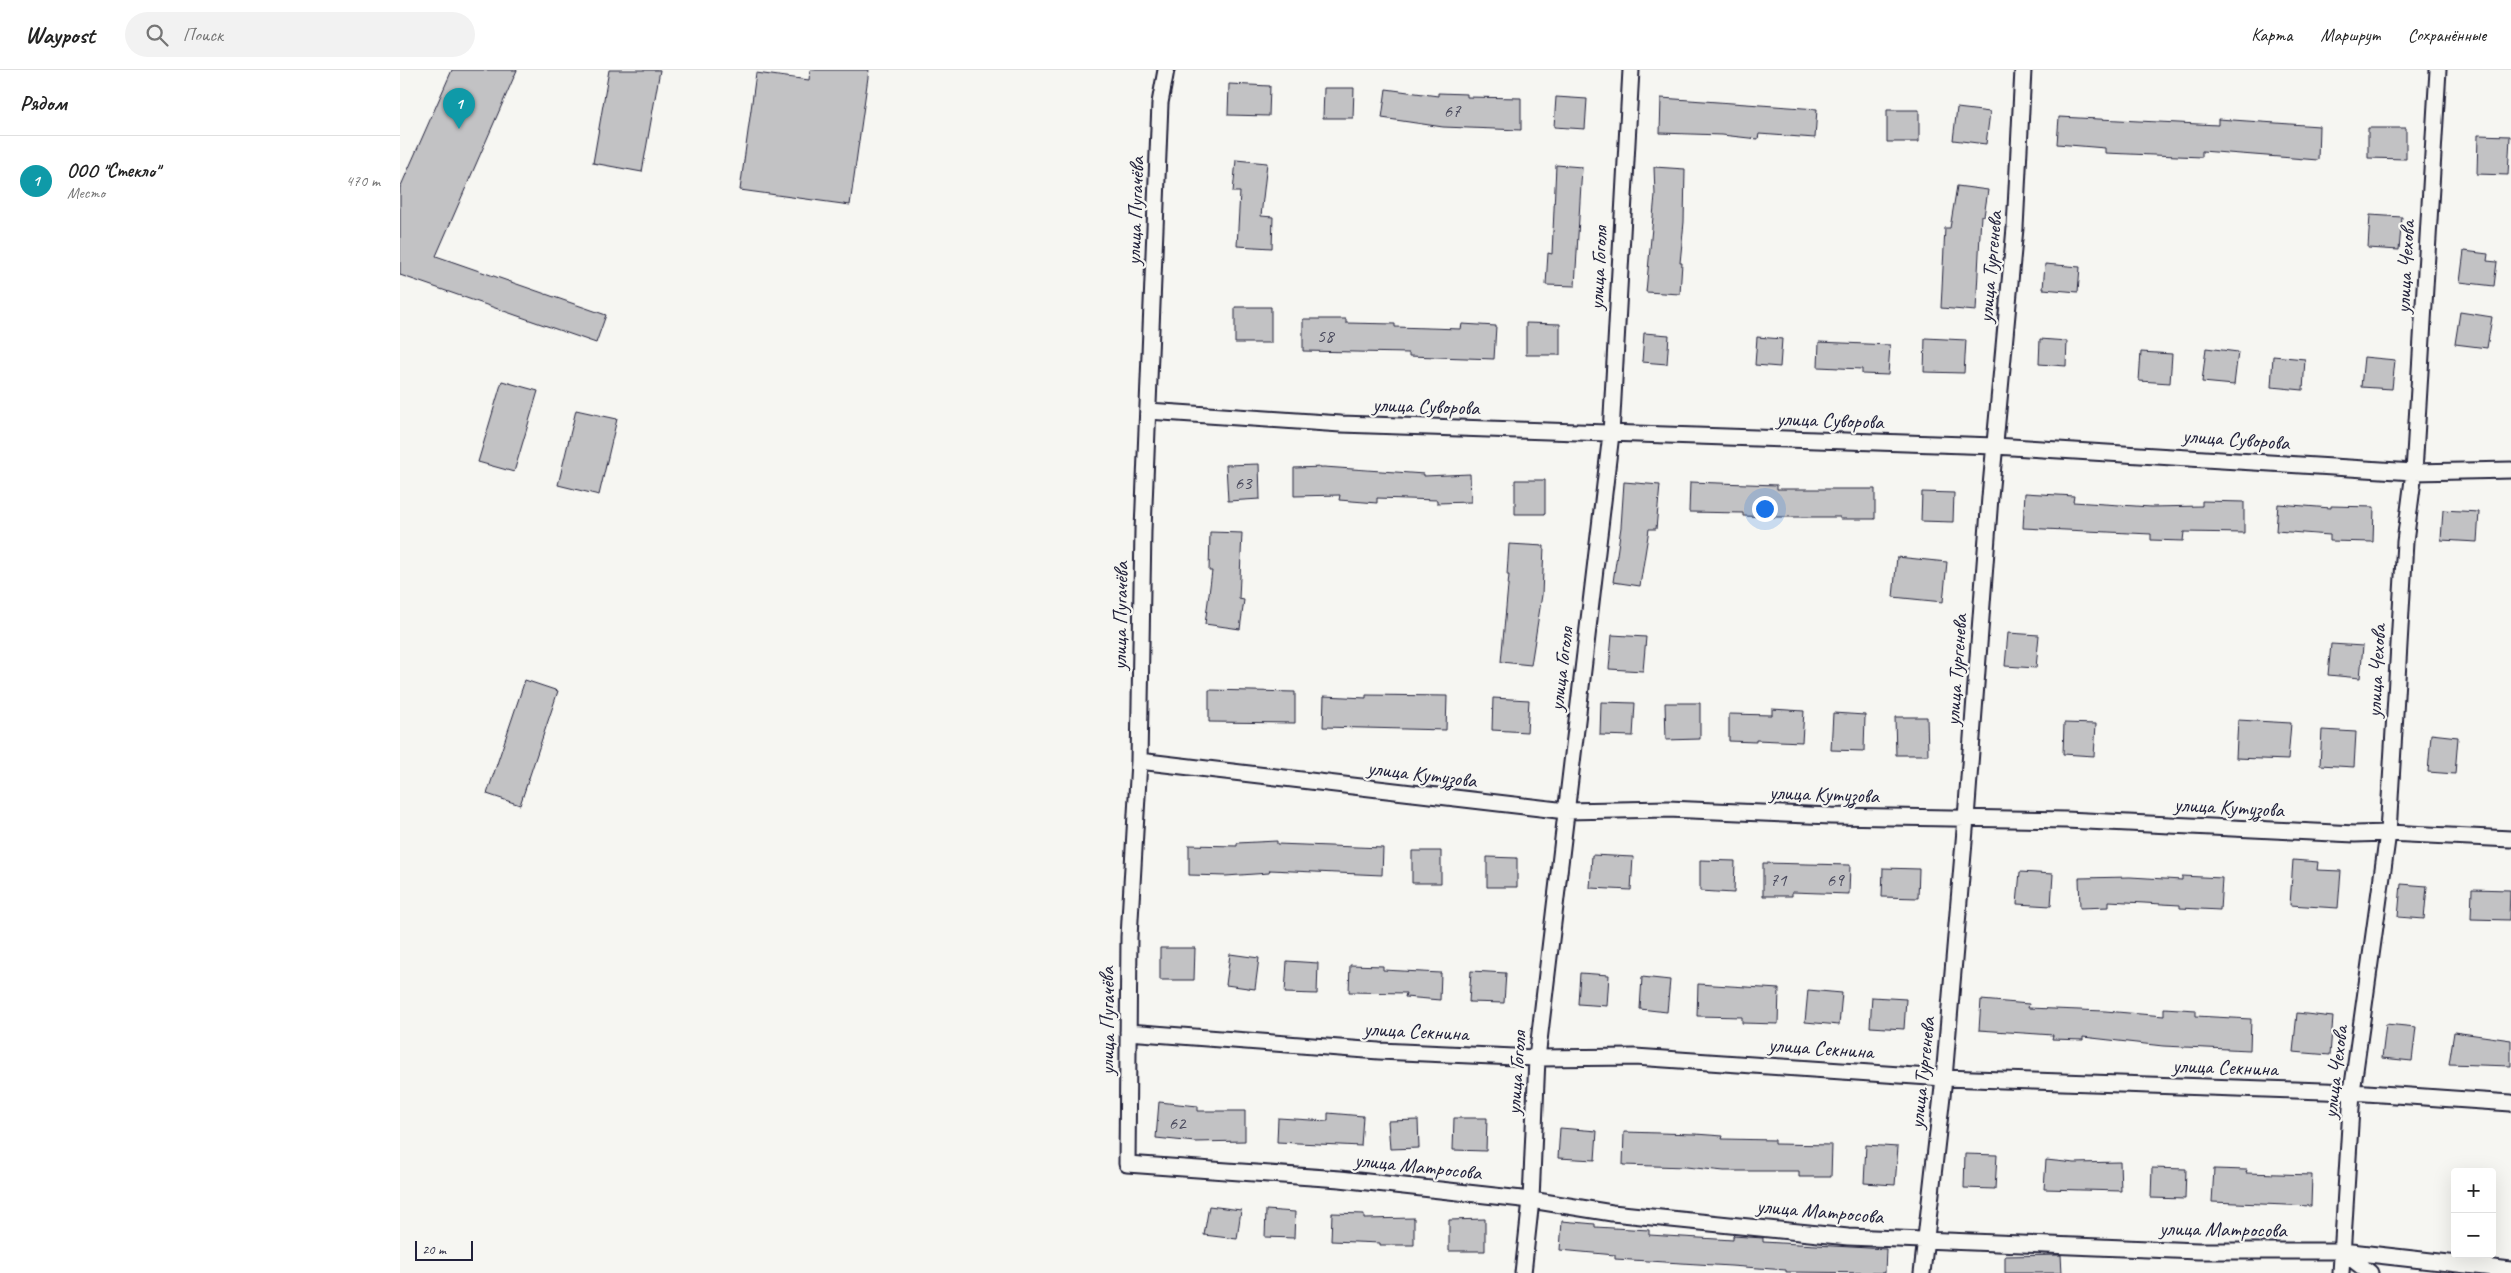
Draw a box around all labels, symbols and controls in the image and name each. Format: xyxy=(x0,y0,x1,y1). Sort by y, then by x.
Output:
search box xyxy=(125,12,475,57)
text: Waypost xyxy=(25,20,95,50)
icon: search xyxy=(143,21,171,49)
text: Поиск xyxy=(183,23,223,47)
text: Карта xyxy=(2251,24,2292,46)
text: Маршрут xyxy=(2320,24,2380,46)
text: Сохранённые xyxy=(2408,24,2486,46)
pin: 1 xyxy=(443,88,475,129)
text: Рядом xyxy=(20,90,67,116)
house number: 67 xyxy=(1443,99,1462,123)
street label: улица Пугачёва xyxy=(1120,155,1150,268)
text: ООО "Стекло" xyxy=(67,159,160,183)
text: 1 xyxy=(32,171,40,191)
text: 470 m xyxy=(346,171,380,191)
text: Место xyxy=(67,183,105,203)
street label: улица Тургенева xyxy=(1972,208,2008,326)
street label: улица Чехова xyxy=(2389,218,2421,316)
street label: улица Гоголя xyxy=(1583,224,1613,313)
house number: 58 xyxy=(1316,324,1336,348)
street label: улица Суворова xyxy=(1370,391,1482,421)
street label: улица Суворова xyxy=(1774,405,1886,435)
street label: улица Суворова xyxy=(2180,422,2292,456)
house number: 63 xyxy=(1234,471,1253,495)
your location xyxy=(1752,496,1778,522)
street label: улица Пугачёва xyxy=(1106,560,1134,672)
street label: улица Тургенева xyxy=(1939,612,1973,729)
street label: улица Чехова xyxy=(2360,622,2392,720)
street label: улица Гоголя xyxy=(1543,624,1579,714)
street label: улица Кутузова xyxy=(1364,754,1480,795)
street label: улица Кутузова xyxy=(1767,779,1881,810)
street label: улица Кутузова xyxy=(2171,791,2286,824)
house number: 71 xyxy=(1769,868,1788,892)
house number: 69 xyxy=(1826,868,1845,892)
street label: улица Пугачёва xyxy=(1094,965,1120,1077)
street label: улица Тургенева xyxy=(1903,1014,1941,1132)
street label: улица Секнина xyxy=(1361,1015,1472,1047)
street label: улица Чехова xyxy=(2316,1022,2354,1122)
street label: улица Гоголя xyxy=(1500,1028,1532,1118)
street label: улица Секнина xyxy=(1766,1031,1877,1065)
street label: улица Секнина xyxy=(2170,1052,2280,1082)
house number: 62 xyxy=(1168,1111,1187,1135)
street label: улица Матросова xyxy=(1351,1146,1484,1186)
map controls xyxy=(2451,1168,2496,1258)
button: + xyxy=(2451,1168,2496,1213)
street label: улица Матросова xyxy=(1754,1192,1886,1230)
button: − xyxy=(2451,1213,2496,1258)
street label: улица Матросова xyxy=(2157,1215,2289,1243)
scale bar xyxy=(415,1238,472,1261)
text: 20 m xyxy=(422,1241,446,1258)

